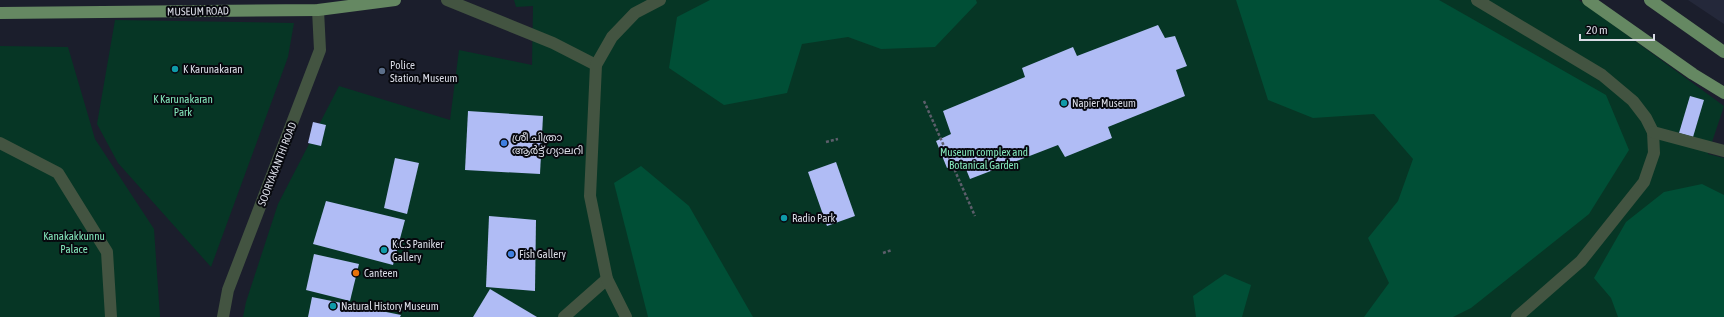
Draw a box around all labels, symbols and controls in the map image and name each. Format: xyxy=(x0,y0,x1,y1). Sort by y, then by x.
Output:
street label: MUSEUM ROAD xyxy=(167,4,229,18)
scale bar xyxy=(1580,16,1654,42)
text: 20 m xyxy=(1586,23,1608,37)
place label: Police Station, Museum xyxy=(390,59,457,84)
place label: K Karunakaran xyxy=(183,63,243,75)
marker: K Karunakaran xyxy=(170,64,180,74)
marker: Police Station, Museum xyxy=(377,66,387,76)
park label: K Karunakaran Park xyxy=(153,93,213,118)
place label: Napier Museum xyxy=(1072,97,1136,109)
marker: Napier Museum xyxy=(1059,98,1069,108)
street label: SOORYAKANTHI ROAD xyxy=(255,120,299,208)
place label: ശ്രീ ചിത്രാ ആർട്ട് ഗ്യാലറി xyxy=(512,131,583,157)
marker: ശ്രീ ചിത്രാ ആർട്ട് ഗ്യാലറി xyxy=(499,138,509,148)
park label: Museum complex and Botanical Garden xyxy=(940,146,1028,171)
place label: Radio Park xyxy=(792,212,836,224)
marker: Radio Park xyxy=(779,213,789,223)
park label: Kanakakkunnu Palace xyxy=(43,230,105,255)
place label: K.C.S Paniker Gallery xyxy=(392,238,444,263)
marker: K.C.S Paniker Gallery xyxy=(379,245,389,255)
place label: Fish Gallery xyxy=(519,248,567,260)
marker: Fish Gallery xyxy=(506,249,516,259)
place label: Canteen xyxy=(364,267,398,279)
marker: Canteen xyxy=(351,268,361,278)
place label: Natural History Museum xyxy=(341,300,439,312)
marker: Natural History Museum xyxy=(328,301,338,311)

